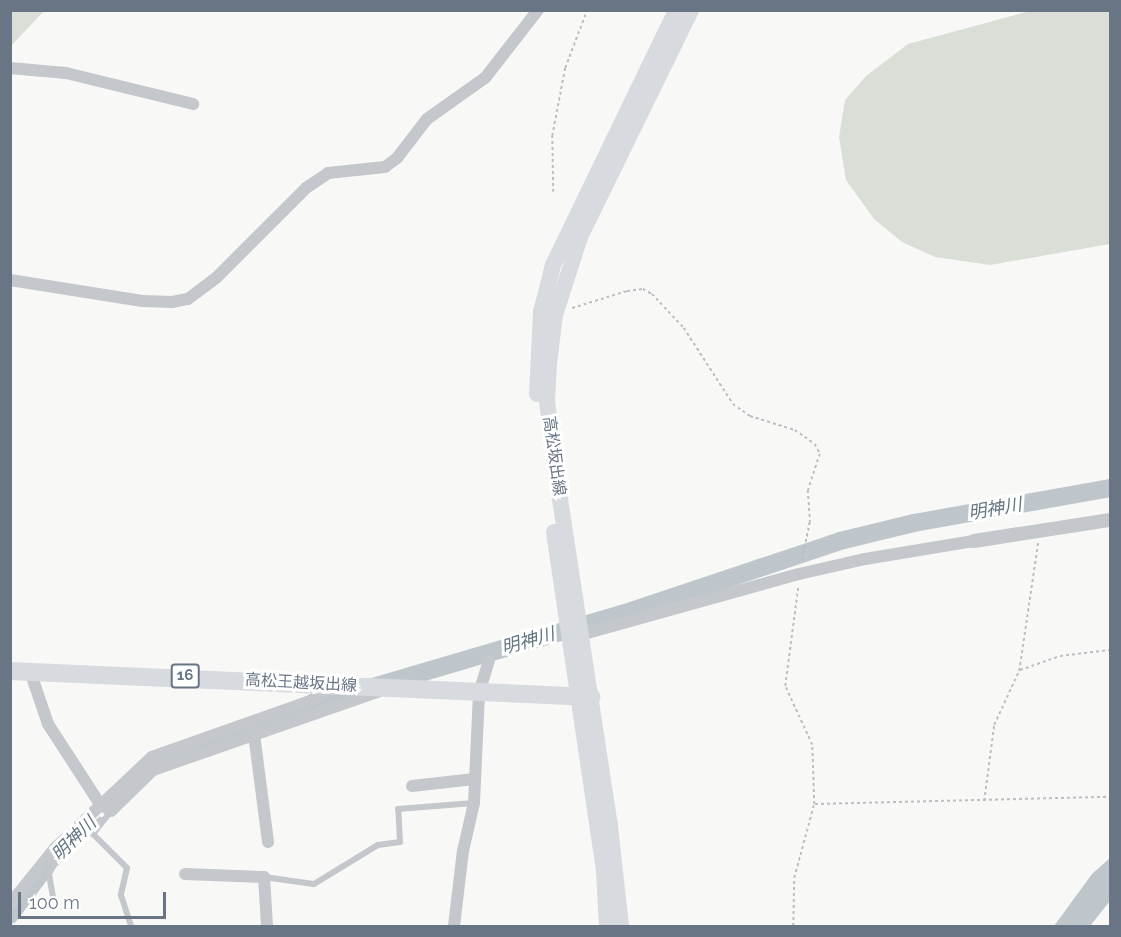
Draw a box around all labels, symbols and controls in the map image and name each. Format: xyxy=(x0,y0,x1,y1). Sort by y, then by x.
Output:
street label: 高松坂出線 xyxy=(539,415,569,497)
water label: 明神川 xyxy=(967,494,1023,524)
water label: 明神川 xyxy=(499,623,557,659)
road number: 16 xyxy=(170,664,200,688)
street label: 高松王越坂出線 xyxy=(245,670,357,696)
water label: 明神川 xyxy=(47,812,101,866)
scale bar xyxy=(21,880,170,918)
text: 100 m xyxy=(29,892,80,913)

